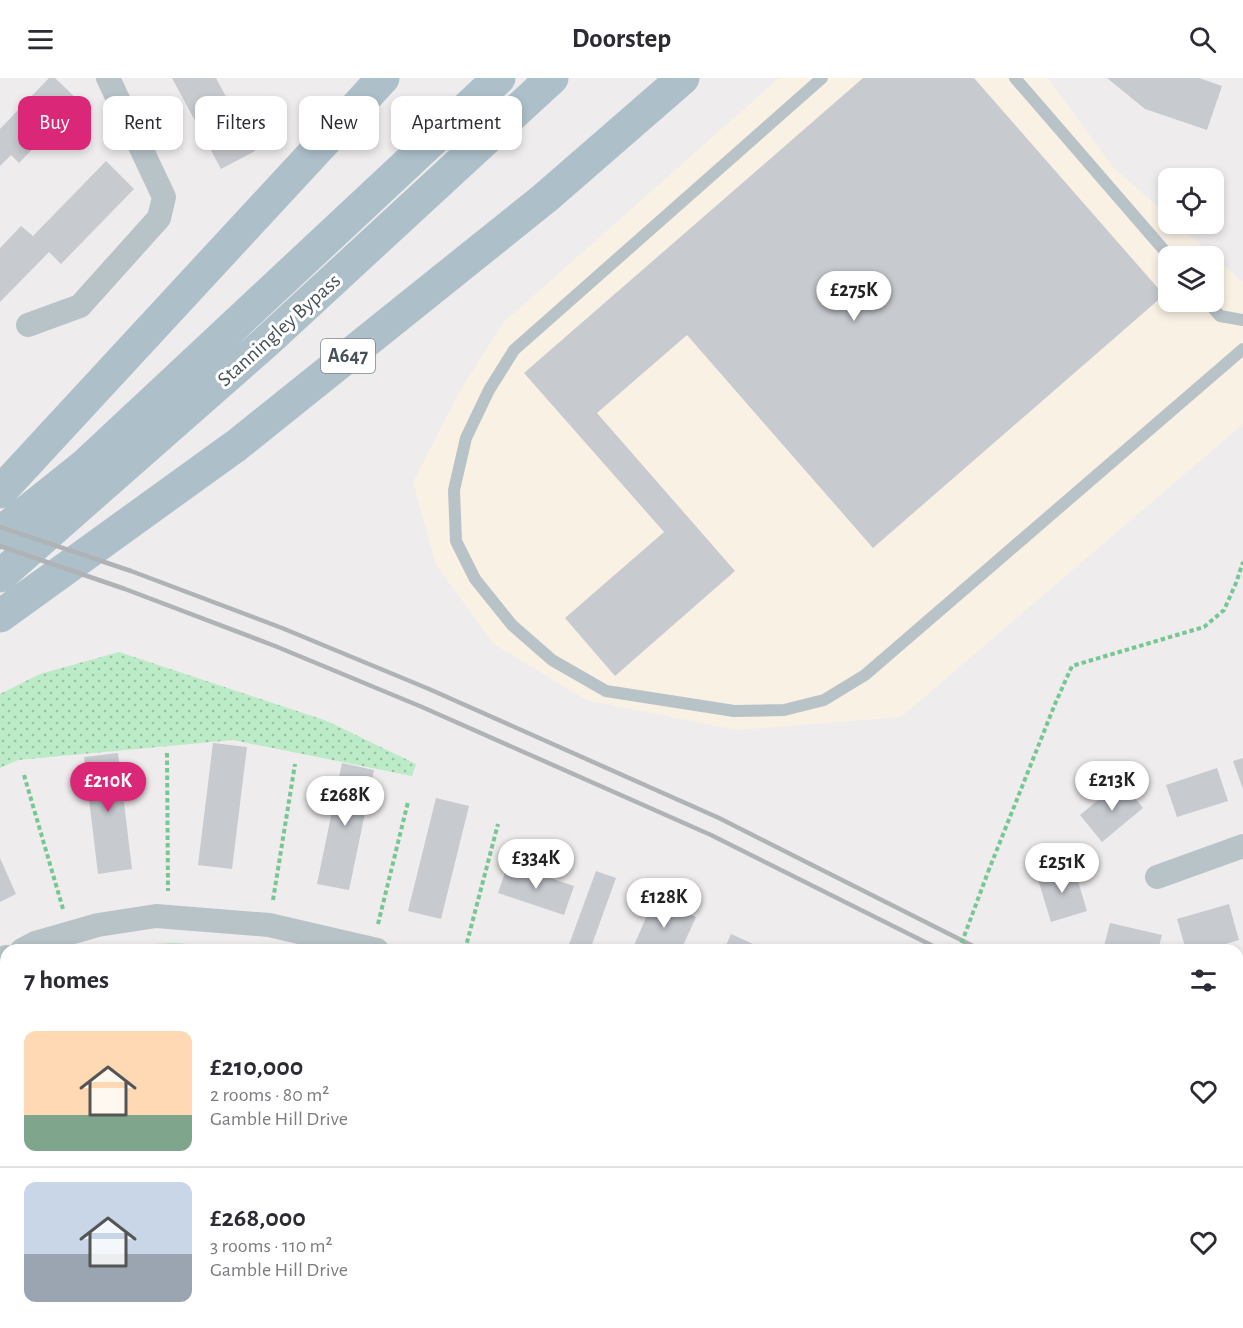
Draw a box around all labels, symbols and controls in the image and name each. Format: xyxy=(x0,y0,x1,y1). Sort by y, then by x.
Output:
icon: menu xyxy=(24,23,57,56)
icon: search xyxy=(1186,23,1219,56)
text: Doorstep xyxy=(572,25,671,52)
chip: Buy xyxy=(18,96,91,150)
chip: Rent xyxy=(103,96,183,150)
chip: Filters xyxy=(195,96,287,150)
chip: New xyxy=(299,96,379,150)
chip: Apartment xyxy=(391,96,522,150)
map controls xyxy=(1158,168,1224,312)
button: locate xyxy=(1158,168,1224,234)
button: layers xyxy=(1158,246,1224,312)
street label: Stanningley Bypass xyxy=(214,270,344,390)
pin: £275K xyxy=(812,271,896,322)
text: £275K xyxy=(830,280,878,300)
road number: A647 xyxy=(321,339,375,373)
pin: £213K xyxy=(1070,761,1154,812)
pin: £210K xyxy=(66,762,150,813)
text: £213K xyxy=(1089,770,1135,790)
text: £210K xyxy=(84,771,132,791)
pin: £268K xyxy=(303,776,387,827)
text: £268K xyxy=(320,785,370,805)
pin: £334K xyxy=(494,839,578,890)
pin: £251K xyxy=(1020,843,1104,894)
text: £334K xyxy=(512,848,560,868)
text: £251K xyxy=(1039,852,1085,872)
pin: £128K xyxy=(622,878,706,929)
text: £128K xyxy=(640,887,688,907)
icon: filters xyxy=(1187,964,1220,997)
text: 7 homes xyxy=(24,967,109,993)
text: £210,000 xyxy=(210,1054,303,1080)
icon: home xyxy=(72,1055,144,1127)
icon: heart xyxy=(1187,1075,1220,1108)
text: 2 rooms · 80 m² xyxy=(210,1085,329,1105)
text: Gamble Hill Drive xyxy=(210,1109,348,1129)
text: £268,000 xyxy=(210,1205,306,1231)
icon: home xyxy=(72,1206,144,1278)
icon: heart xyxy=(1187,1226,1220,1259)
text: 3 rooms · 110 m² xyxy=(210,1236,333,1256)
text: Gamble Hill Drive xyxy=(210,1260,348,1280)

